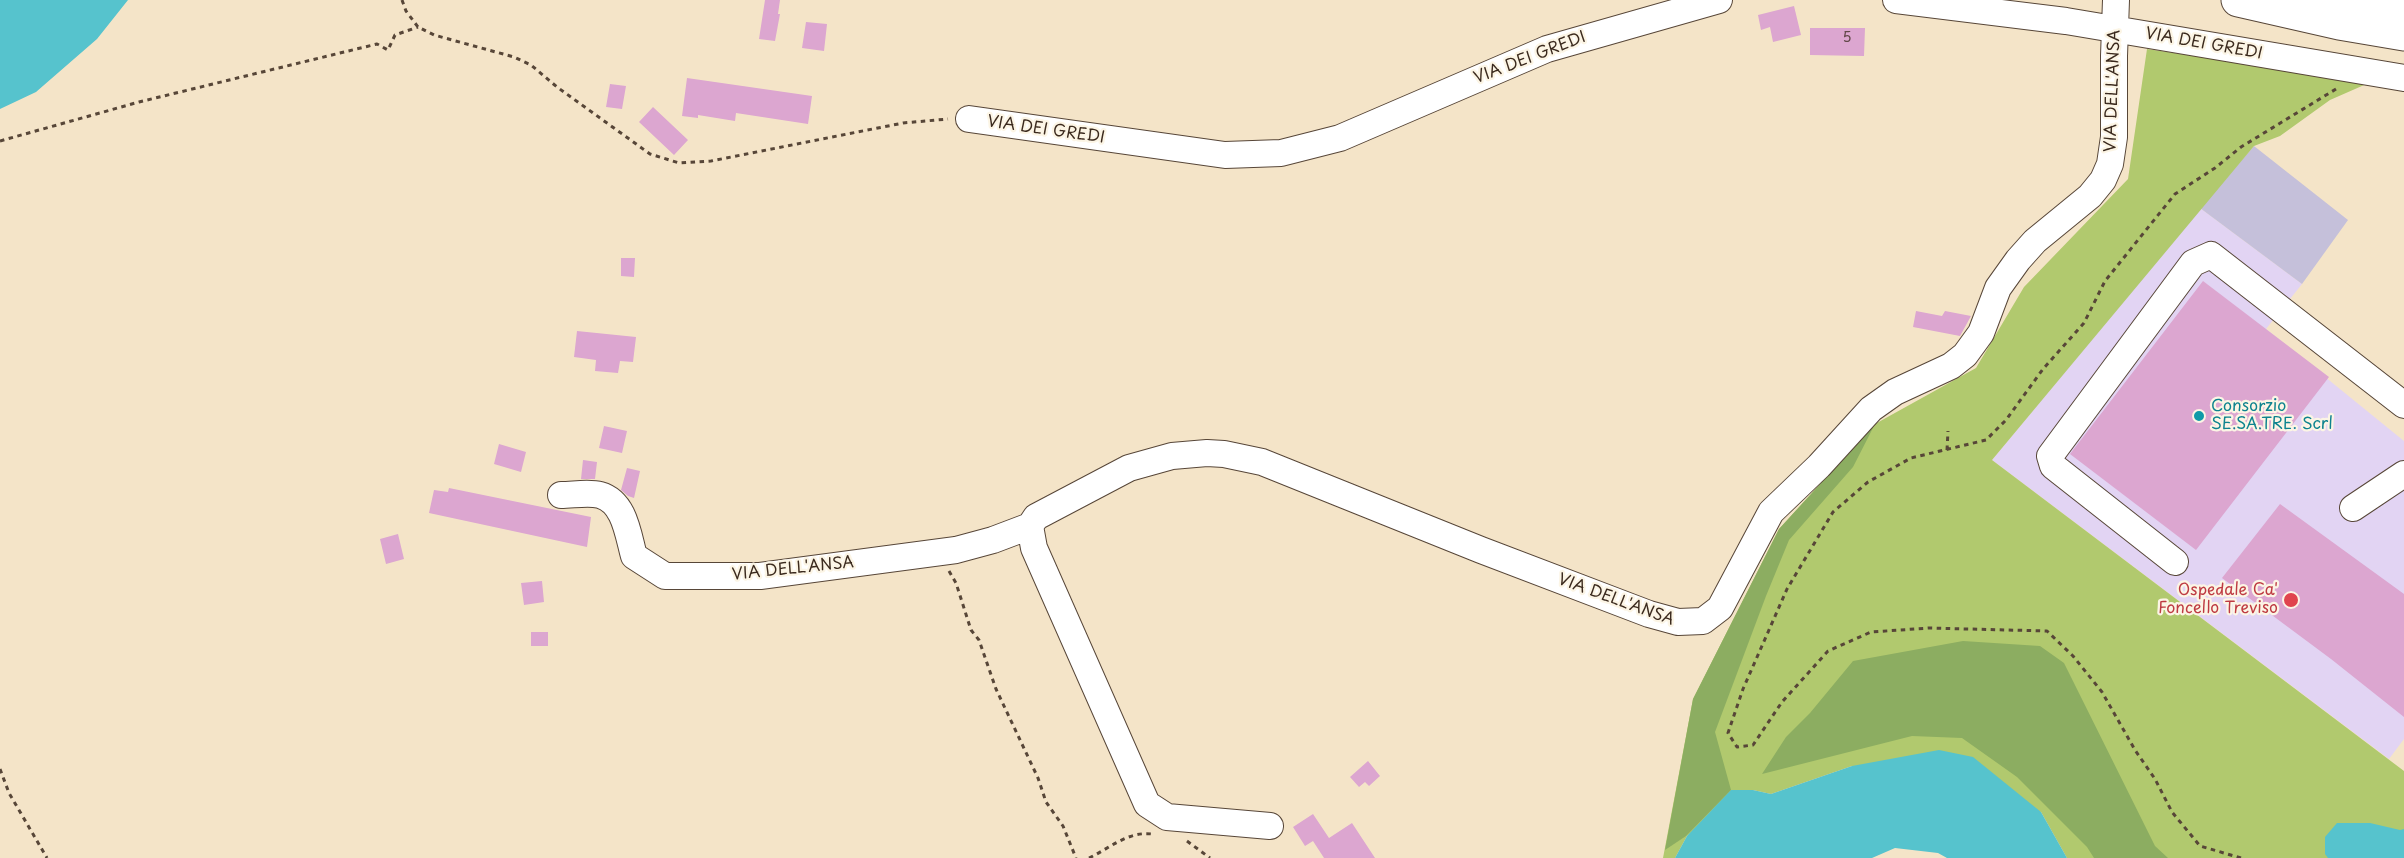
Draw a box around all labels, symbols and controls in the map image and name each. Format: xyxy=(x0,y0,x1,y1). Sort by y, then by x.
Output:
street label: VIA DEI GREDI xyxy=(2144,24,2264,64)
street label: VIA DEI GREDI xyxy=(1471,28,1589,88)
house number: 5 xyxy=(1842,30,1852,46)
street label: VIA DELL'ANSA xyxy=(2101,30,2125,152)
street label: VIA DEI GREDI xyxy=(986,112,1106,148)
place label: Consorzio SE.SA.TRE. Scrl xyxy=(2211,397,2333,435)
marker: Consorzio SE.SA.TRE. Scrl xyxy=(2192,409,2206,423)
street label: VIA DELL'ANSA xyxy=(731,553,855,585)
street label: VIA DELL'ANSA xyxy=(1555,570,1677,630)
place label: Ospedale Ca' Foncello Treviso xyxy=(2158,581,2278,619)
marker: Ospedale Ca' Foncello Treviso xyxy=(2282,591,2300,609)

